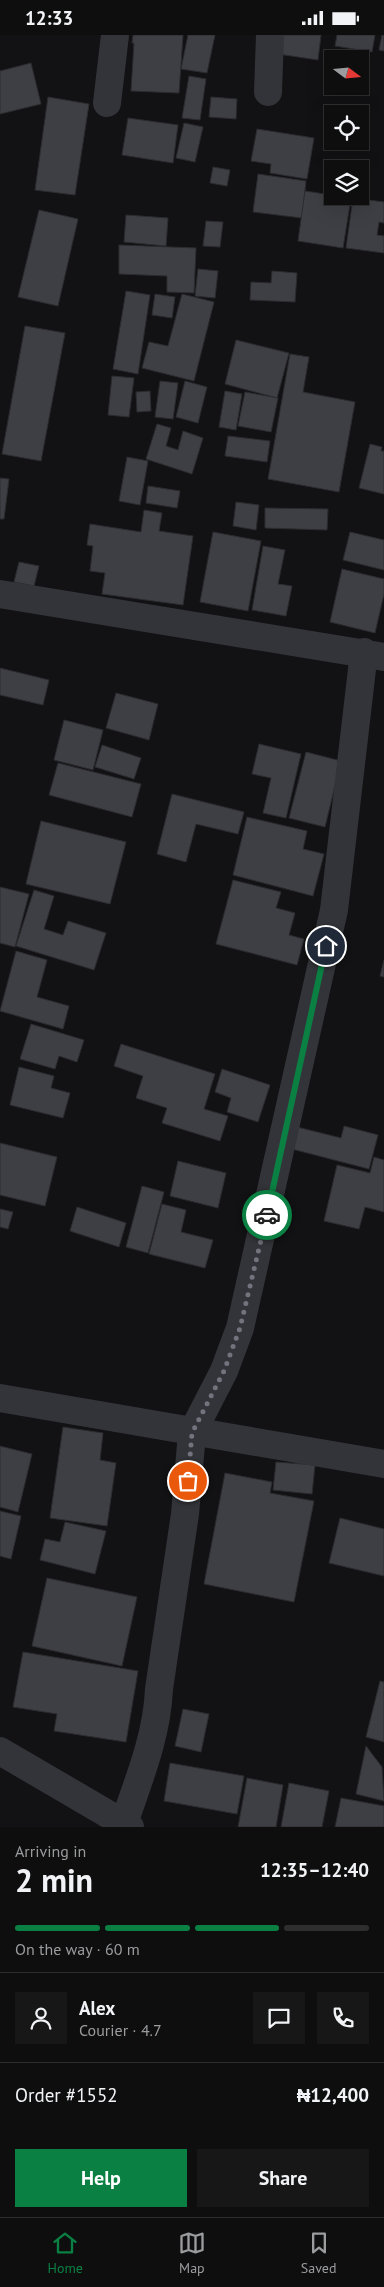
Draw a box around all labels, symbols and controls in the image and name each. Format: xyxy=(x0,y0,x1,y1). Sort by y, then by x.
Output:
text: 12:33 xyxy=(25,6,73,30)
north arrow xyxy=(324,50,369,95)
map controls xyxy=(324,50,369,205)
button: locate xyxy=(324,105,369,150)
button: layers xyxy=(324,160,369,205)
pin xyxy=(305,925,347,967)
icon: home xyxy=(312,932,340,960)
courier xyxy=(242,1190,292,1240)
icon: car xyxy=(253,1201,281,1229)
pin xyxy=(167,1460,209,1502)
icon: bag xyxy=(174,1467,202,1495)
text: Arriving in xyxy=(15,1841,86,1861)
text: 12:35–12:40 xyxy=(260,1858,369,1882)
text: 2 min xyxy=(15,1859,93,1901)
text: On the way · 60 m xyxy=(15,1939,140,1959)
button: person xyxy=(15,1992,67,2044)
button: chat xyxy=(253,1992,305,2044)
button: phone xyxy=(317,1992,369,2044)
text: Alex xyxy=(79,1996,115,2020)
text: Courier · 4.7 xyxy=(79,2020,162,2040)
text: Order #1552 xyxy=(15,2083,118,2107)
text: ₦12,400 xyxy=(297,2083,369,2107)
button: Help xyxy=(15,2149,187,2207)
button: Share xyxy=(197,2149,369,2207)
tab: Home xyxy=(47,2229,83,2277)
tab: Map xyxy=(178,2229,206,2277)
tab: Saved xyxy=(301,2229,336,2277)

